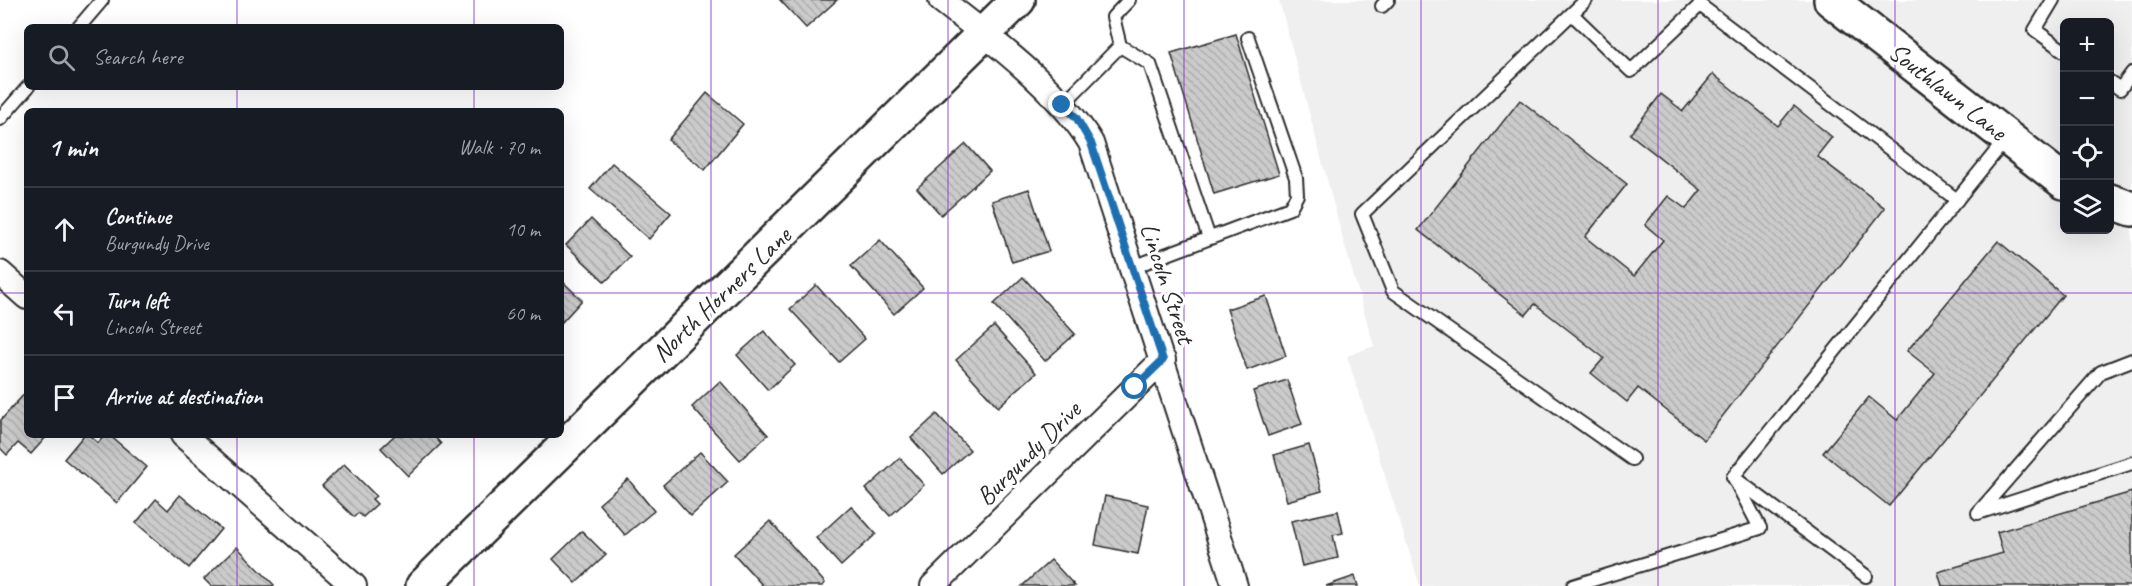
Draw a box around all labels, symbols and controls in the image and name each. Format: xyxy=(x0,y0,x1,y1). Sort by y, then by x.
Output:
map controls xyxy=(2060,18,2114,234)
button: + xyxy=(2060,18,2114,72)
search box xyxy=(24,24,564,90)
street label: Southlawn Lane xyxy=(1882,35,2014,149)
icon: search xyxy=(45,41,78,74)
text: Search here xyxy=(93,43,183,71)
button: − xyxy=(2060,72,2114,126)
route end xyxy=(1048,91,1074,117)
button: locate xyxy=(2060,126,2114,180)
text: 1 min xyxy=(48,131,98,164)
text: Walk · 70 m xyxy=(459,135,540,160)
button: layers xyxy=(2060,180,2114,234)
text: Continue xyxy=(105,203,171,231)
icon: ahead xyxy=(48,213,81,246)
text: 10 m xyxy=(506,217,540,242)
street label: North Horners Lane xyxy=(645,218,799,369)
street label: Lincoln Street xyxy=(1133,219,1203,350)
text: Burgundy Drive xyxy=(105,231,209,256)
text: Turn left xyxy=(105,287,169,315)
icon: left xyxy=(48,297,81,330)
text: 60 m xyxy=(506,301,540,326)
text: Lincoln Street xyxy=(105,315,201,340)
route start xyxy=(1121,373,1147,399)
icon: arrive xyxy=(48,381,81,414)
text: Arrive at destination xyxy=(105,383,262,411)
street label: Burgundy Drive xyxy=(969,393,1089,513)

